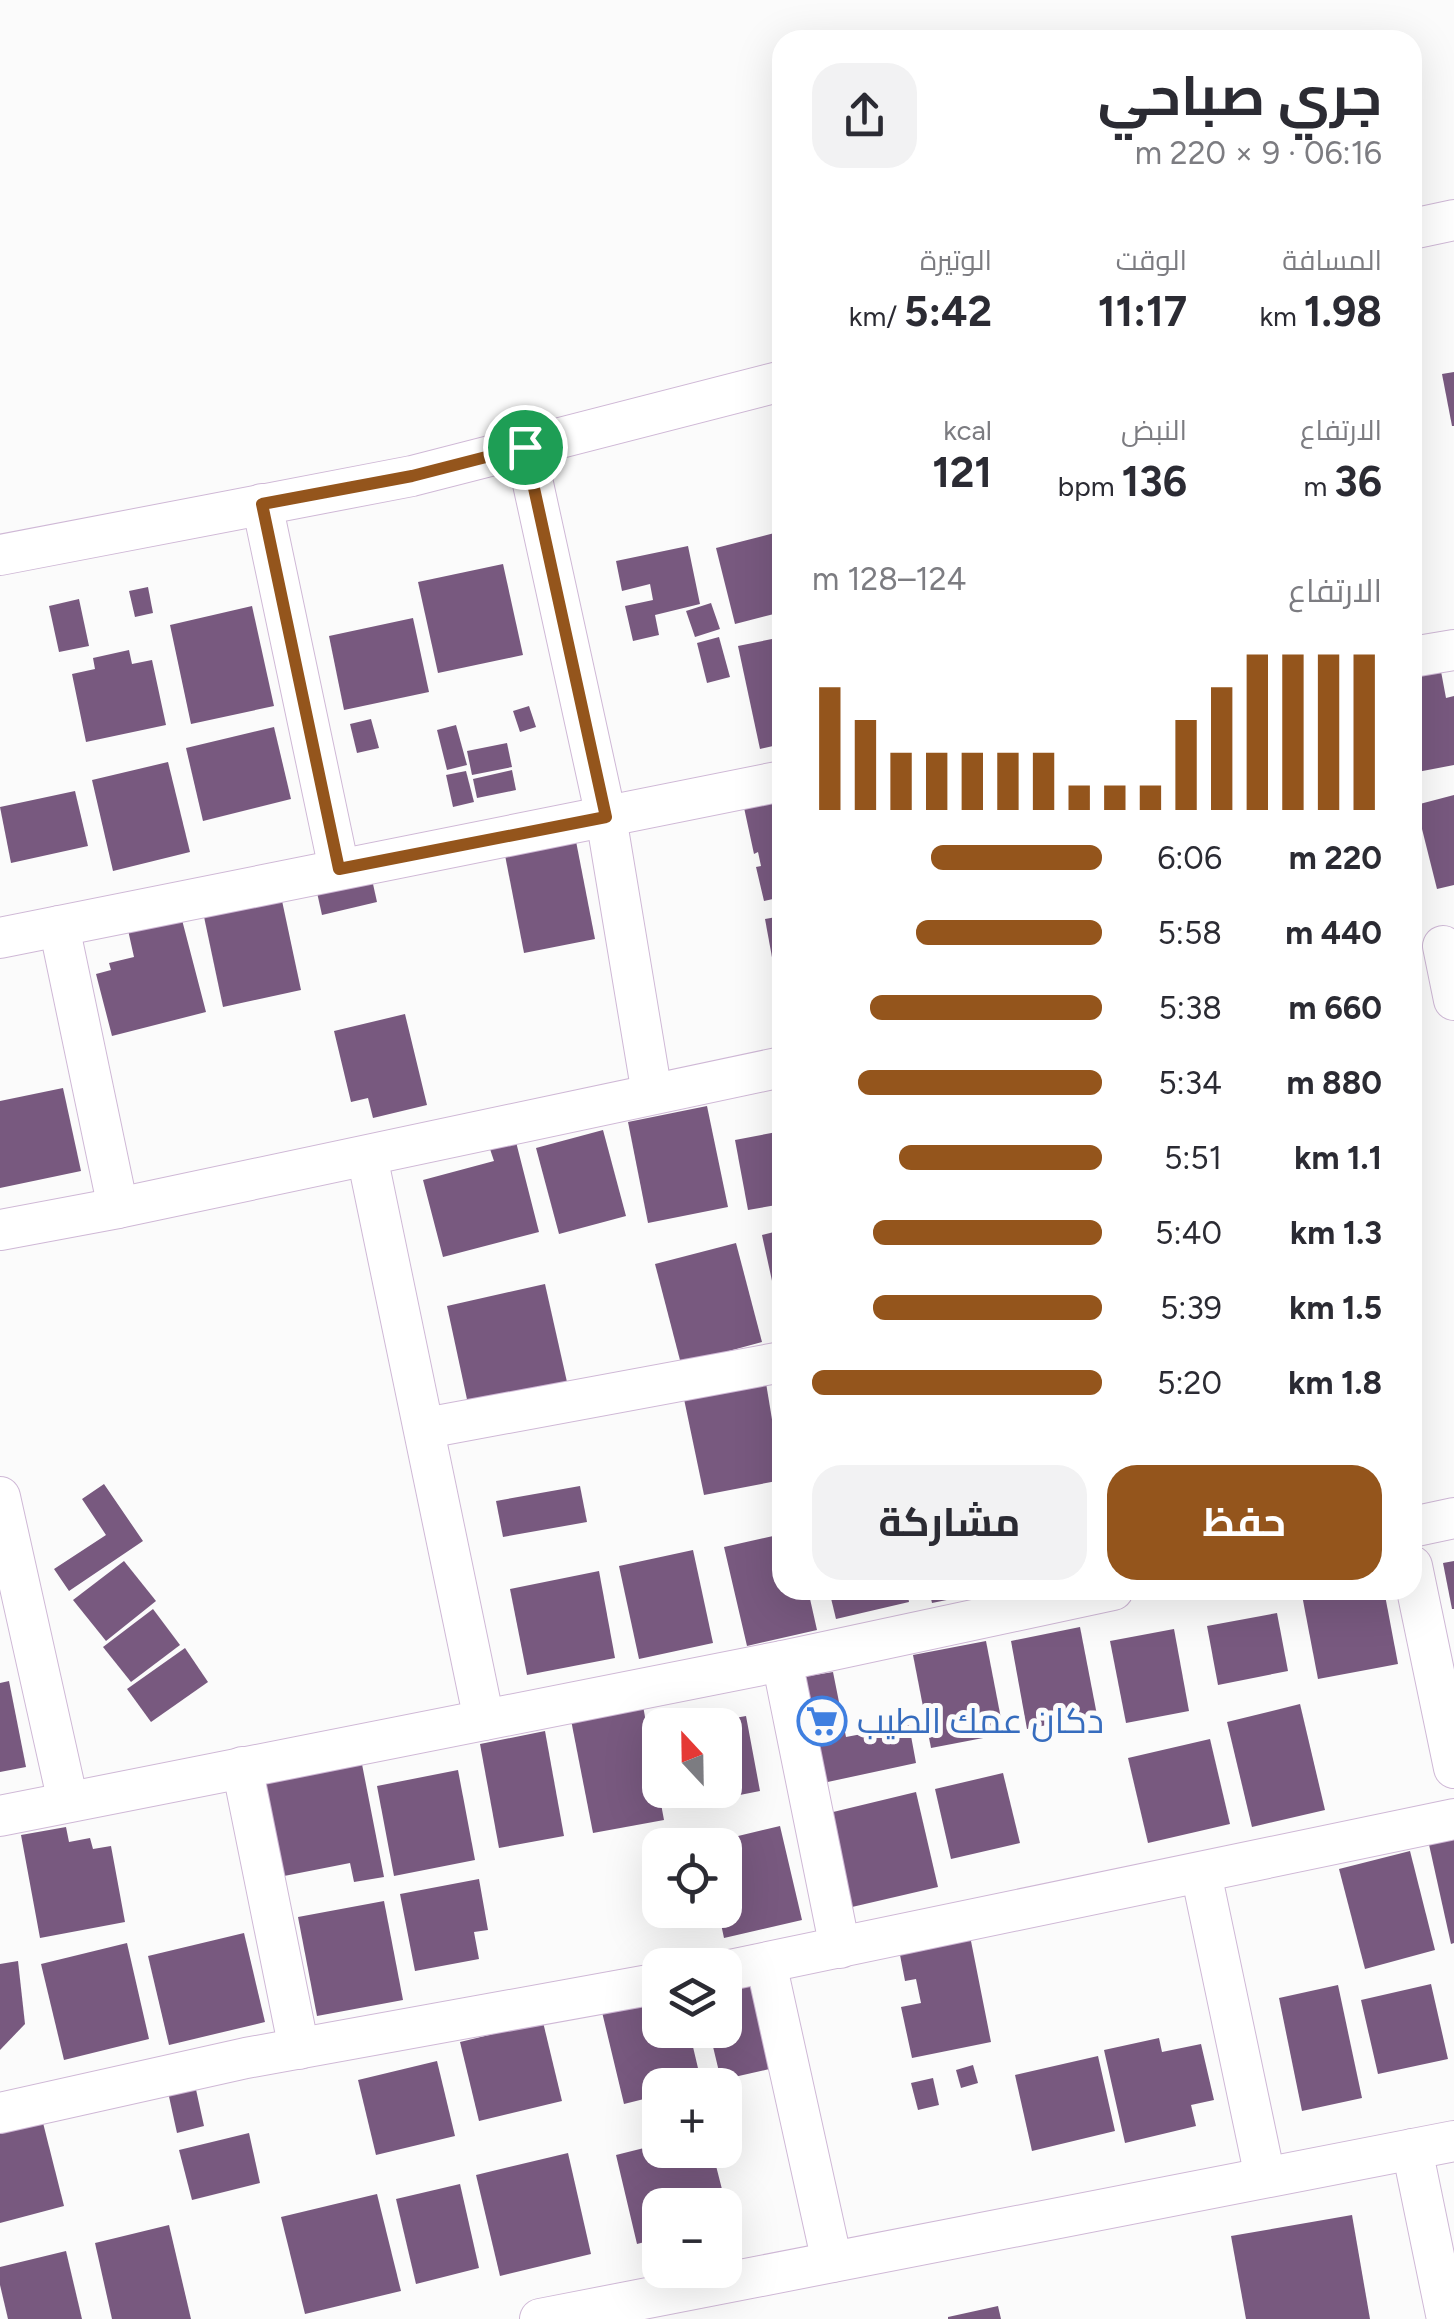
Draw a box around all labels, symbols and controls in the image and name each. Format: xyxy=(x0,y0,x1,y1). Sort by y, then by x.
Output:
button: share xyxy=(812,63,917,168)
text: جري صباحي xyxy=(1098,63,1382,129)
text: 06:16 · 9 × 220 m xyxy=(1135,134,1382,172)
text: الوتيرة xyxy=(920,243,992,277)
text: الوقت xyxy=(1116,243,1187,277)
text: المسافة xyxy=(1282,243,1382,277)
text: 5:42 xyxy=(904,286,992,337)
text: 11:17 xyxy=(1098,286,1187,337)
text: 1.98 xyxy=(1304,286,1382,337)
text: /km xyxy=(849,299,904,333)
text: km xyxy=(1259,299,1304,333)
pin xyxy=(483,405,568,490)
text: kcal xyxy=(943,413,992,447)
text: النبض xyxy=(1121,413,1187,447)
text: الارتفاع xyxy=(1300,413,1382,447)
icon: arrive xyxy=(498,420,553,475)
text: 121 xyxy=(932,447,992,498)
text: 136 xyxy=(1122,456,1187,507)
text: 36 xyxy=(1334,456,1382,507)
text: bpm xyxy=(1058,469,1122,503)
text: m xyxy=(1304,469,1334,503)
text: 124–128 m xyxy=(812,560,967,598)
text: الارتفاع xyxy=(1288,572,1382,610)
text: 6:06 xyxy=(1157,839,1222,877)
text: 220 m xyxy=(1289,839,1382,877)
text: 5:58 xyxy=(1157,914,1222,952)
text: 440 m xyxy=(1285,914,1382,952)
text: 5:38 xyxy=(1158,989,1222,1027)
text: 660 m xyxy=(1289,989,1382,1027)
text: 5:34 xyxy=(1158,1064,1222,1102)
text: 880 m xyxy=(1287,1064,1382,1102)
text: 5:51 xyxy=(1164,1139,1222,1177)
text: 1.1 km xyxy=(1294,1139,1382,1177)
text: 5:40 xyxy=(1155,1214,1222,1252)
text: 1.3 km xyxy=(1290,1214,1382,1252)
text: 5:39 xyxy=(1160,1289,1222,1327)
text: 1.5 km xyxy=(1289,1289,1382,1327)
text: 5:20 xyxy=(1157,1364,1222,1402)
text: 1.8 km xyxy=(1288,1364,1382,1402)
button: مشاركة xyxy=(812,1465,1087,1580)
button: حفظ xyxy=(1107,1465,1382,1580)
supermarket icon: دكان عمك الطيب xyxy=(796,1695,848,1747)
place label: دكان عمك الطيب xyxy=(857,1700,1104,1742)
north arrow xyxy=(642,1708,742,1808)
map controls xyxy=(642,1708,742,2288)
button: locate xyxy=(642,1828,742,1928)
button: layers xyxy=(642,1948,742,2048)
button: + xyxy=(642,2068,742,2168)
button: − xyxy=(642,2188,742,2288)

